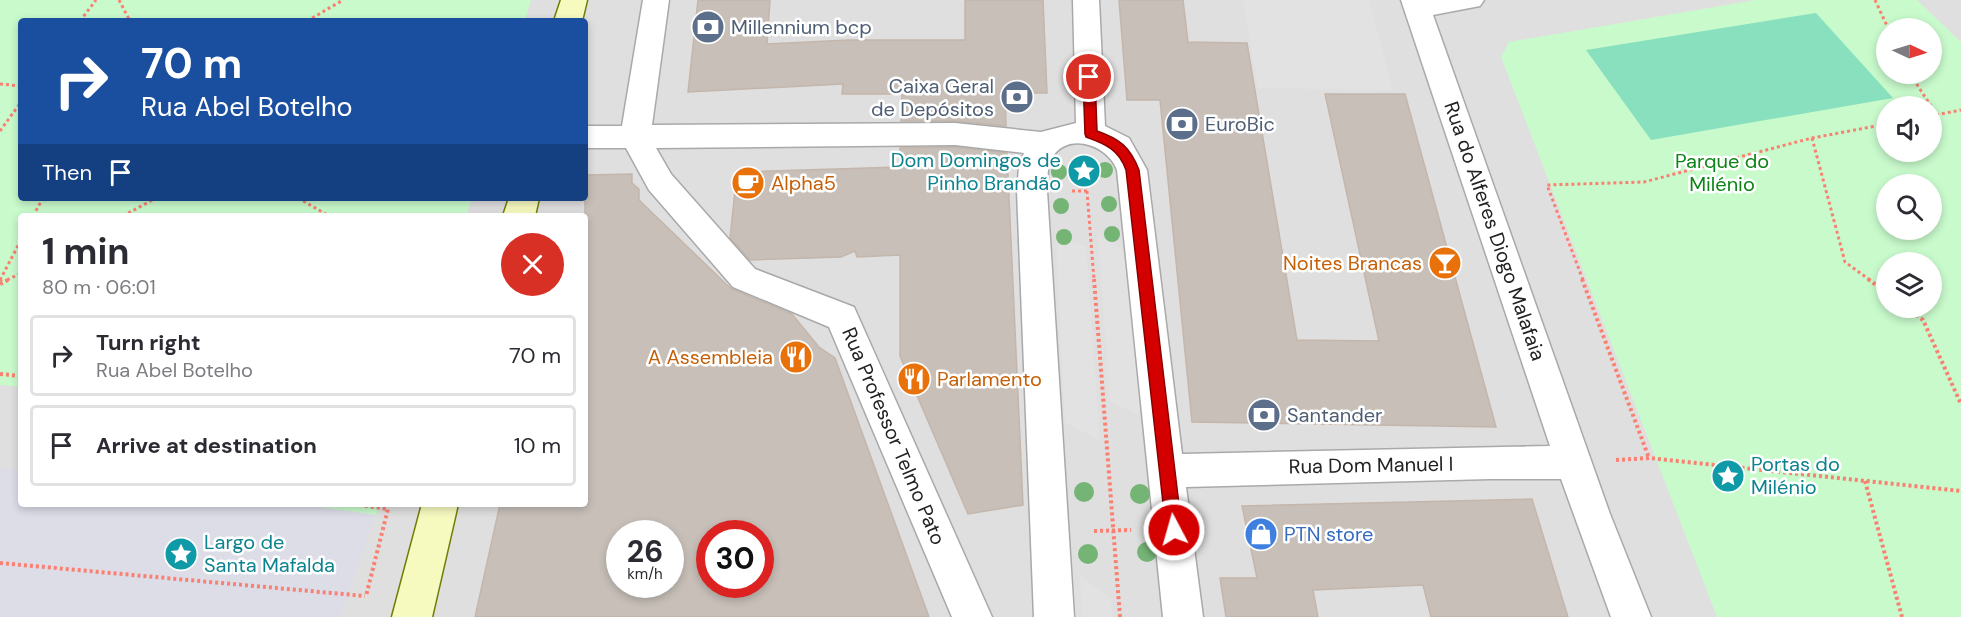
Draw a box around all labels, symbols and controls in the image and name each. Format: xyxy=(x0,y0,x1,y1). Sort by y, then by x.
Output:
bank icon: Millennium bcp xyxy=(690,9,726,45)
place label: Millennium bcp xyxy=(731,14,872,40)
north arrow xyxy=(1876,18,1942,84)
map controls xyxy=(1876,18,1942,318)
text: 70 m xyxy=(141,36,242,91)
icon: right xyxy=(42,42,120,120)
pin xyxy=(1063,51,1114,102)
icon: arrive xyxy=(1072,60,1105,93)
place label: Caixa Geral de Depósitos xyxy=(871,73,994,122)
bank icon: Caixa Geral de Depósitos xyxy=(999,79,1035,115)
text: Rua Abel Botelho xyxy=(141,89,353,124)
button: sound xyxy=(1876,96,1942,162)
street label: Rua do Alferes Diogo Malafaia xyxy=(1438,98,1552,364)
bank icon: EuroBic xyxy=(1164,106,1200,142)
place label: EuroBic xyxy=(1205,111,1275,137)
place label: Dom Domingos de Pinho Brandão xyxy=(891,147,1061,196)
park label: Parque do Milénio xyxy=(1675,148,1769,197)
place icon: Dom Domingos de Pinho Brandão xyxy=(1066,153,1102,189)
icon: arrive xyxy=(104,156,137,189)
text: Then xyxy=(42,158,92,187)
cafe icon: Alpha5 xyxy=(730,165,766,201)
place label: Alpha5 xyxy=(771,170,836,196)
button: search xyxy=(1876,174,1942,240)
text: 1 min xyxy=(42,228,130,275)
button: close xyxy=(501,233,564,296)
bar icon: Noites Brancas xyxy=(1427,245,1463,281)
place label: Noites Brancas xyxy=(1283,250,1422,276)
button: layers xyxy=(1876,252,1942,318)
text: 80 m · 06:01 xyxy=(42,274,156,300)
street label: Rua Professor Telmo Pato xyxy=(836,323,952,549)
text: Turn right xyxy=(96,328,201,357)
icon: right xyxy=(45,339,78,372)
restaurant icon: A Assembleia xyxy=(778,339,814,375)
text: 70 m xyxy=(509,341,561,370)
place label: A Assembleia xyxy=(648,344,773,370)
text: Rua Abel Botelho xyxy=(96,357,253,383)
restaurant icon: Parlamento xyxy=(896,361,932,397)
place label: Parlamento xyxy=(937,366,1042,392)
bank icon: Santander xyxy=(1246,397,1282,433)
place label: Santander xyxy=(1287,402,1382,428)
icon: arrive xyxy=(45,429,78,462)
text: Arrive at destination xyxy=(96,431,317,460)
text: 10 m xyxy=(514,431,561,460)
street label: Rua Dom Manuel I xyxy=(1288,451,1454,479)
place label: Portas do Milénio xyxy=(1751,451,1840,500)
place icon: Portas do Milénio xyxy=(1710,458,1746,494)
position arrow xyxy=(1142,498,1206,562)
shop icon: PTN store xyxy=(1243,516,1279,552)
speed limit sign: 30 xyxy=(696,520,774,598)
place label: PTN store xyxy=(1284,521,1373,547)
place label: Largo de Santa Mafalda xyxy=(204,529,335,578)
text: 26 xyxy=(627,532,663,571)
place icon: Largo de Santa Mafalda xyxy=(163,536,199,572)
text: km/h xyxy=(627,564,663,584)

